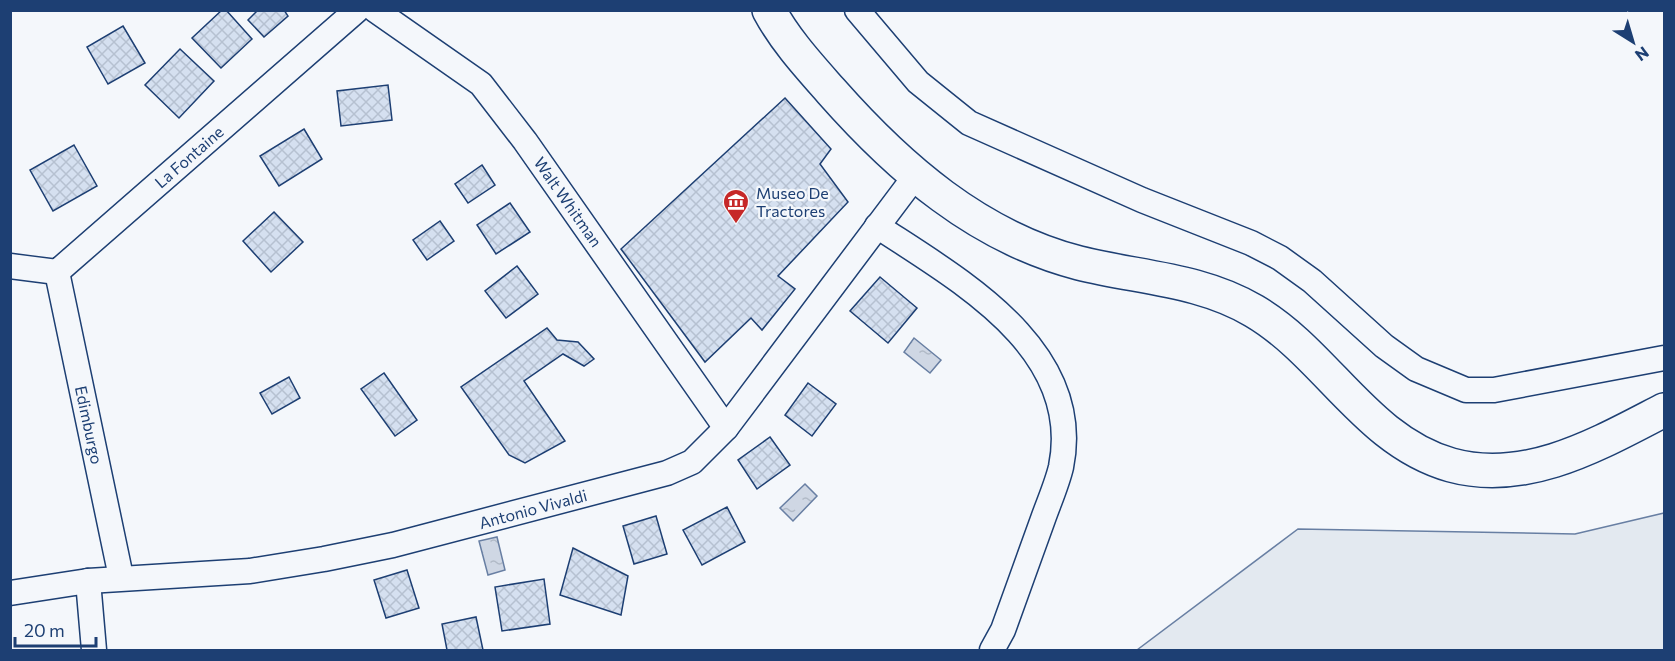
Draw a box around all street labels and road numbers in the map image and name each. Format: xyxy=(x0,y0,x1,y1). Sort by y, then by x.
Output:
street label: La Fontaine xyxy=(150,122,227,192)
street label: Walt Whitman xyxy=(530,153,606,250)
street label: Edimburgo xyxy=(72,384,107,466)
street label: Antonio Vivaldi xyxy=(477,485,589,532)

